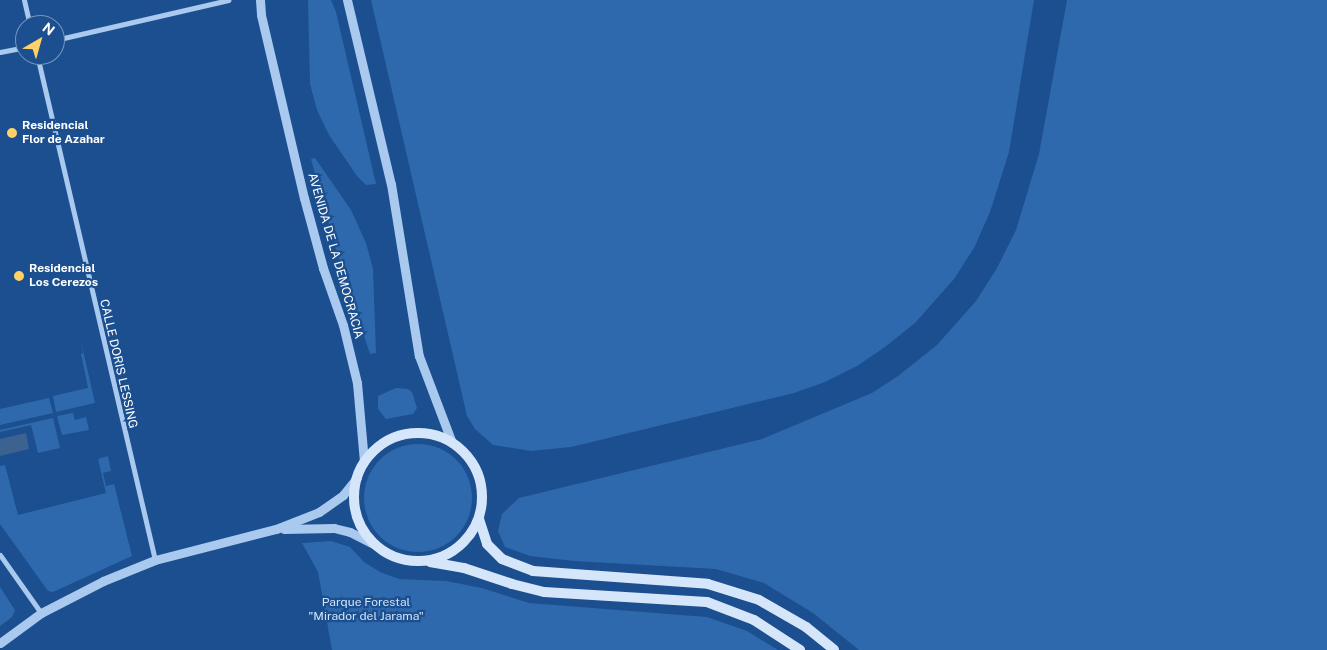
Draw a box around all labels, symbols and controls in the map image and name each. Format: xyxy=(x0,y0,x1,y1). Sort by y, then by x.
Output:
north arrow xyxy=(15,15,65,65)
text: N xyxy=(39,19,58,39)
place label: Residencial Flor de Azahar xyxy=(22,119,105,147)
marker: Residencial Flor de Azahar xyxy=(6,127,18,139)
street label: AVENIDA DE LA DEMOCRACIA xyxy=(304,171,366,341)
place label: Residencial Los Cerezos xyxy=(29,262,98,290)
marker: Residencial Los Cerezos xyxy=(13,270,25,282)
street label: CALLE DORIS LESSING xyxy=(96,298,140,430)
park label: Parque Forestal "Mirador del Jarama" xyxy=(308,596,424,624)

